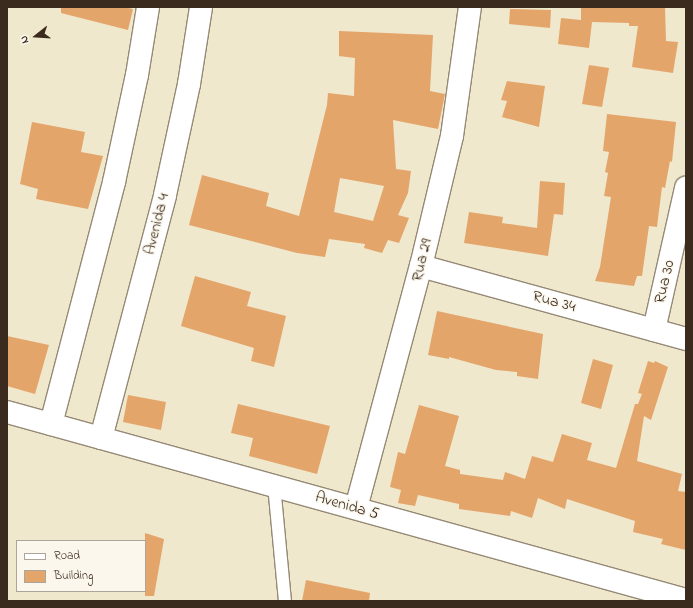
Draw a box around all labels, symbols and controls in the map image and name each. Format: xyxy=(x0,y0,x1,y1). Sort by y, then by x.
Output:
north arrow xyxy=(16,16,56,56)
text: N xyxy=(16,34,33,45)
street label: Avenida 4 xyxy=(140,191,174,257)
street label: Rua 29 xyxy=(407,237,437,283)
street label: Rua 30 xyxy=(651,258,679,306)
street label: Rua 34 xyxy=(530,287,578,317)
street label: Avenida 5 xyxy=(313,488,381,524)
legend xyxy=(16,540,146,592)
text: Road xyxy=(54,547,80,565)
text: Building xyxy=(54,567,93,585)

